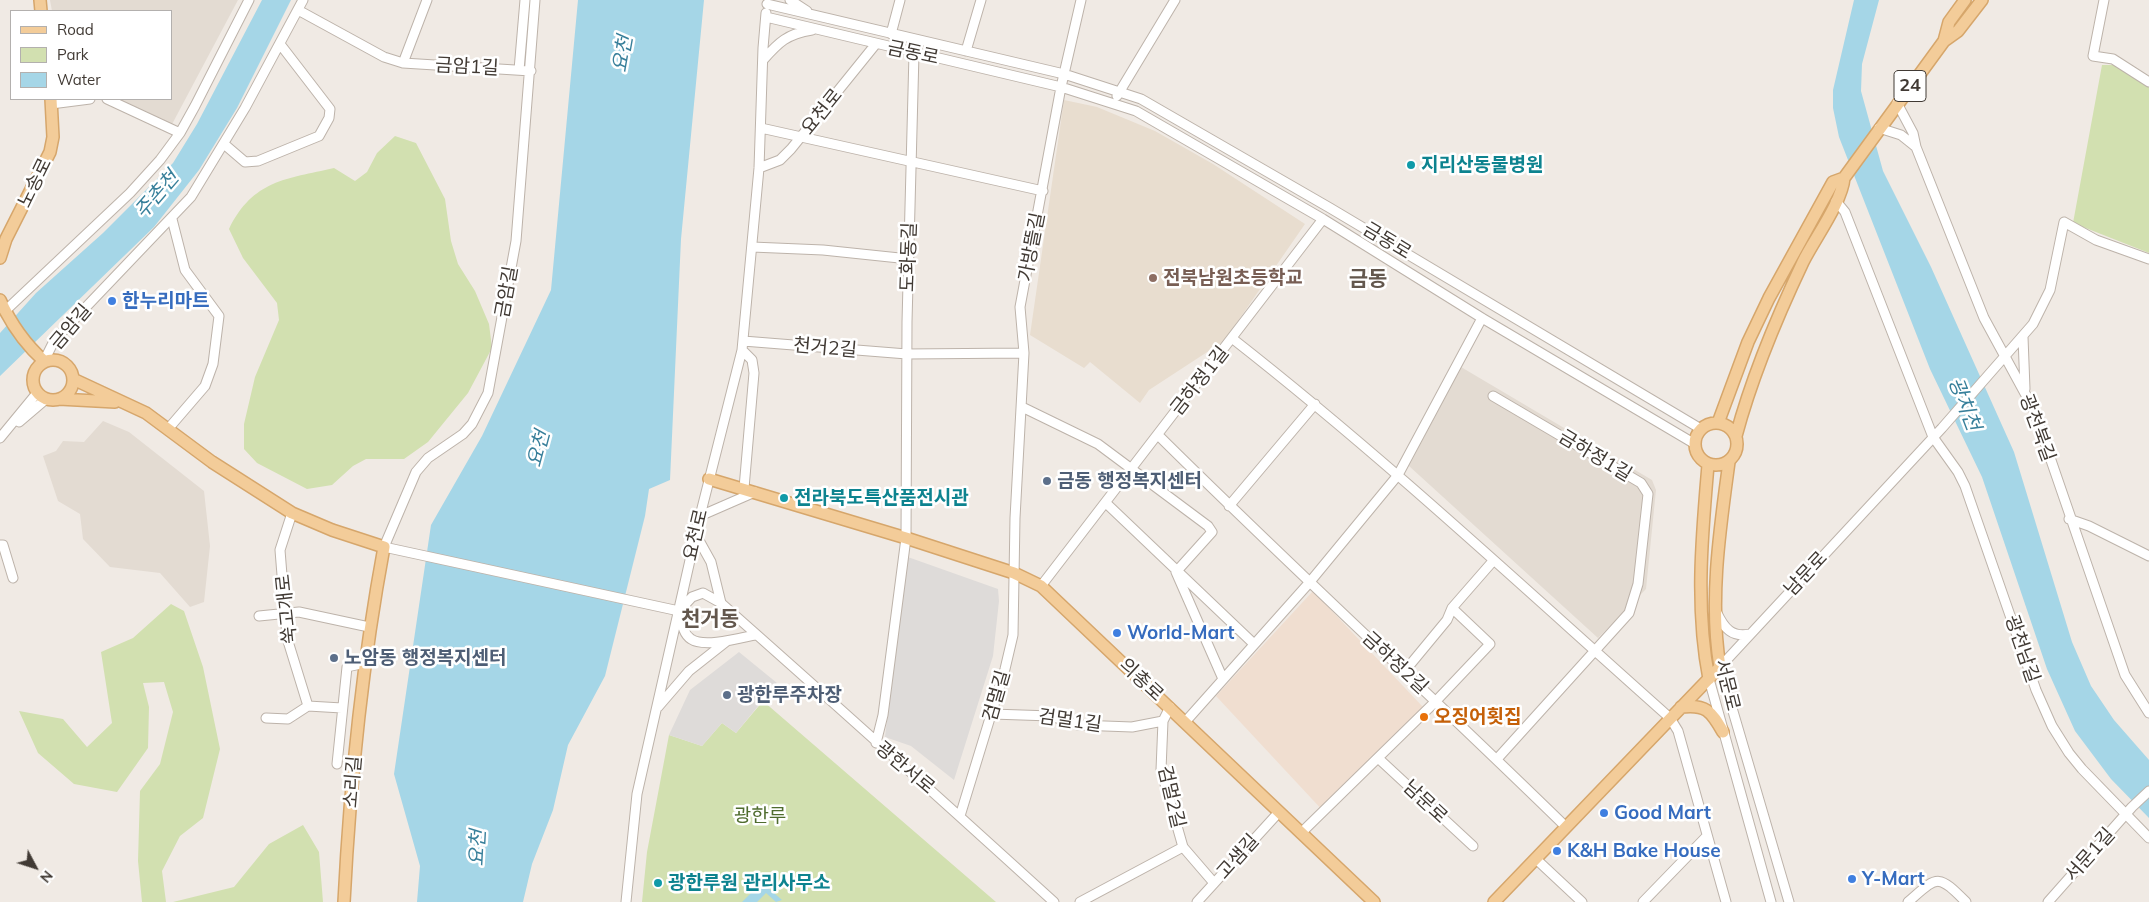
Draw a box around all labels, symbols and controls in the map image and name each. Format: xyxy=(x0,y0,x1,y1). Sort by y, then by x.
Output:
legend xyxy=(10,10,172,100)
text: Road xyxy=(57,20,94,39)
water label: 요천 xyxy=(608,34,638,74)
street label: 금동로 xyxy=(885,36,941,70)
text: Park xyxy=(57,45,89,64)
street label: 금암1길 xyxy=(435,54,499,80)
text: Water xyxy=(57,70,101,89)
road number: 24 xyxy=(1894,70,1926,102)
street label: 요천로 xyxy=(797,84,847,140)
street label: 노송로 xyxy=(13,154,57,212)
place label: 지리산동물병원 xyxy=(1421,154,1543,176)
marker: 지리산동물병원 xyxy=(1405,159,1417,171)
water label: 주촌천 xyxy=(130,166,184,224)
street label: 가방뜰길 xyxy=(1014,211,1050,283)
street label: 금동로 xyxy=(1359,218,1415,264)
street label: 도화동길 xyxy=(896,222,922,292)
street label: 금암길 xyxy=(491,264,523,320)
place label: 전북남원초등학교 xyxy=(1163,267,1303,289)
district label: 금동 xyxy=(1349,267,1387,293)
marker: 전북남원초등학교 xyxy=(1147,272,1159,284)
place label: 한누리마트 xyxy=(122,290,209,312)
marker: 한누리마트 xyxy=(106,295,118,307)
street label: 금암길 xyxy=(45,300,97,354)
street label: 천거2길 xyxy=(792,334,858,362)
street label: 금하정1길 xyxy=(1166,342,1234,420)
water label: 광치천 xyxy=(1943,374,1985,434)
street label: 광천북길 xyxy=(2014,391,2060,465)
street label: 금하정1길 xyxy=(1554,425,1636,487)
water label: 요천 xyxy=(523,428,555,470)
place label: 금동 행정복지센터 xyxy=(1057,470,1202,492)
marker: 금동 행정복지센터 xyxy=(1041,475,1053,487)
place label: 전라북도특산품전시관 xyxy=(794,487,969,509)
marker: 전라북도특산품전시관 xyxy=(778,492,790,504)
street label: 요천로 xyxy=(679,507,713,563)
street label: 남문로 xyxy=(1780,547,1832,601)
street label: 쑥고개로 xyxy=(272,573,302,645)
district label: 천거동 xyxy=(681,607,739,633)
street label: 광천남길 xyxy=(2000,612,2044,686)
place label: World-Mart xyxy=(1127,622,1234,644)
marker: World-Mart xyxy=(1111,627,1123,639)
street label: 금하정2길 xyxy=(1357,627,1433,699)
place label: 노암동 행정복지센터 xyxy=(344,647,507,669)
marker: 노암동 행정복지센터 xyxy=(328,652,340,664)
street label: 의총로 xyxy=(1114,654,1168,706)
street label: 서문로 xyxy=(1710,657,1744,713)
street label: 검멀길 xyxy=(979,668,1015,724)
place label: 광한루주차장 xyxy=(737,684,842,706)
marker: 광한루주차장 xyxy=(721,689,733,701)
street label: 검멀1길 xyxy=(1037,705,1103,737)
place label: 오징어횟집 xyxy=(1434,706,1521,728)
marker: 오징어횟집 xyxy=(1418,711,1430,723)
street label: 광한서로 xyxy=(871,737,939,799)
street label: 소리길 xyxy=(339,755,367,809)
street label: 검멀2길 xyxy=(1153,763,1189,831)
street label: 남문로 xyxy=(1398,776,1452,828)
place label: Good Mart xyxy=(1614,802,1711,824)
park label: 광한루 xyxy=(734,805,786,827)
marker: Good Mart xyxy=(1598,807,1610,819)
street label: 서문1길 xyxy=(2060,824,2120,886)
water label: 요천 xyxy=(465,829,491,867)
street label: 고샘길 xyxy=(1212,830,1264,884)
place label: K&H Bake House xyxy=(1567,840,1721,862)
north arrow xyxy=(10,842,60,892)
marker: K&H Bake House xyxy=(1551,845,1563,857)
text: N xyxy=(36,867,57,886)
place label: Y-Mart xyxy=(1862,868,1925,890)
place label: 광한루원 관리사무소 xyxy=(668,872,831,894)
marker: Y-Mart xyxy=(1846,873,1858,885)
marker: 광한루원 관리사무소 xyxy=(652,877,664,889)

